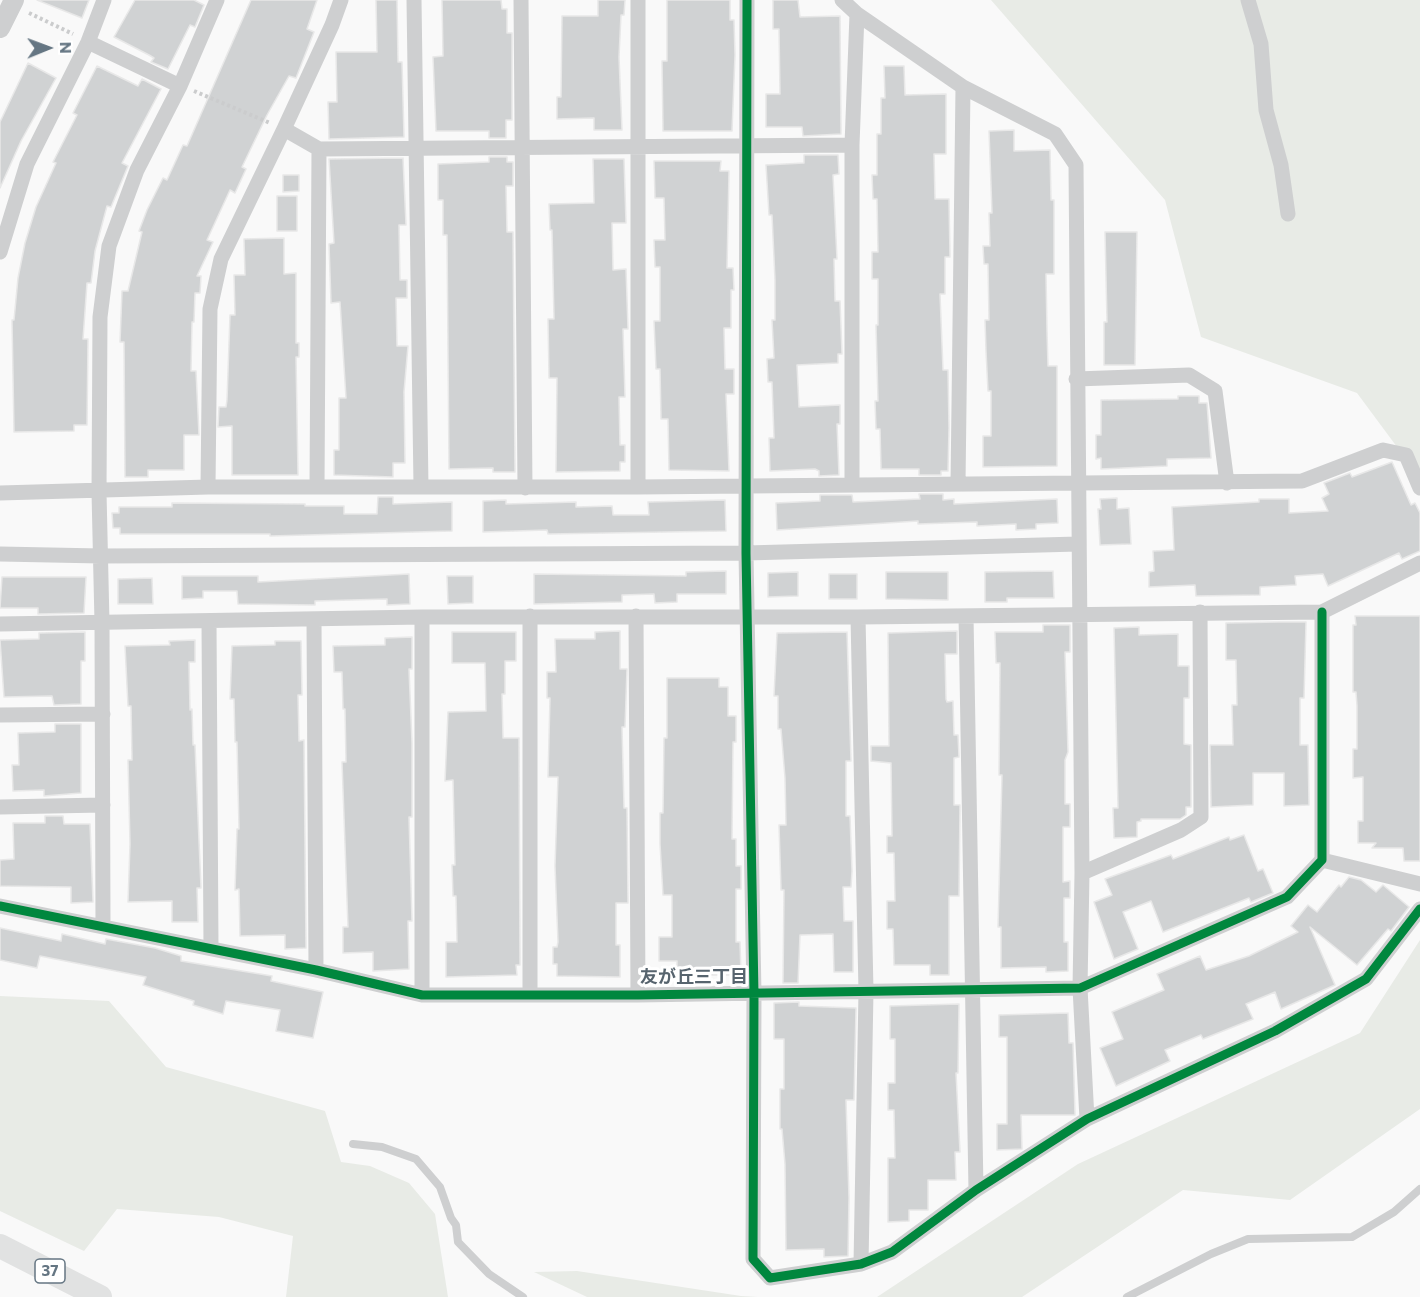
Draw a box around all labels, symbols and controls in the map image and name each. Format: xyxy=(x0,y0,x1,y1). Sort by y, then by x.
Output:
north arrow xyxy=(18,18,78,78)
text: N xyxy=(57,42,76,54)
district label: 友が丘三丁目 xyxy=(640,966,748,988)
road number: 37 xyxy=(35,1259,65,1283)

